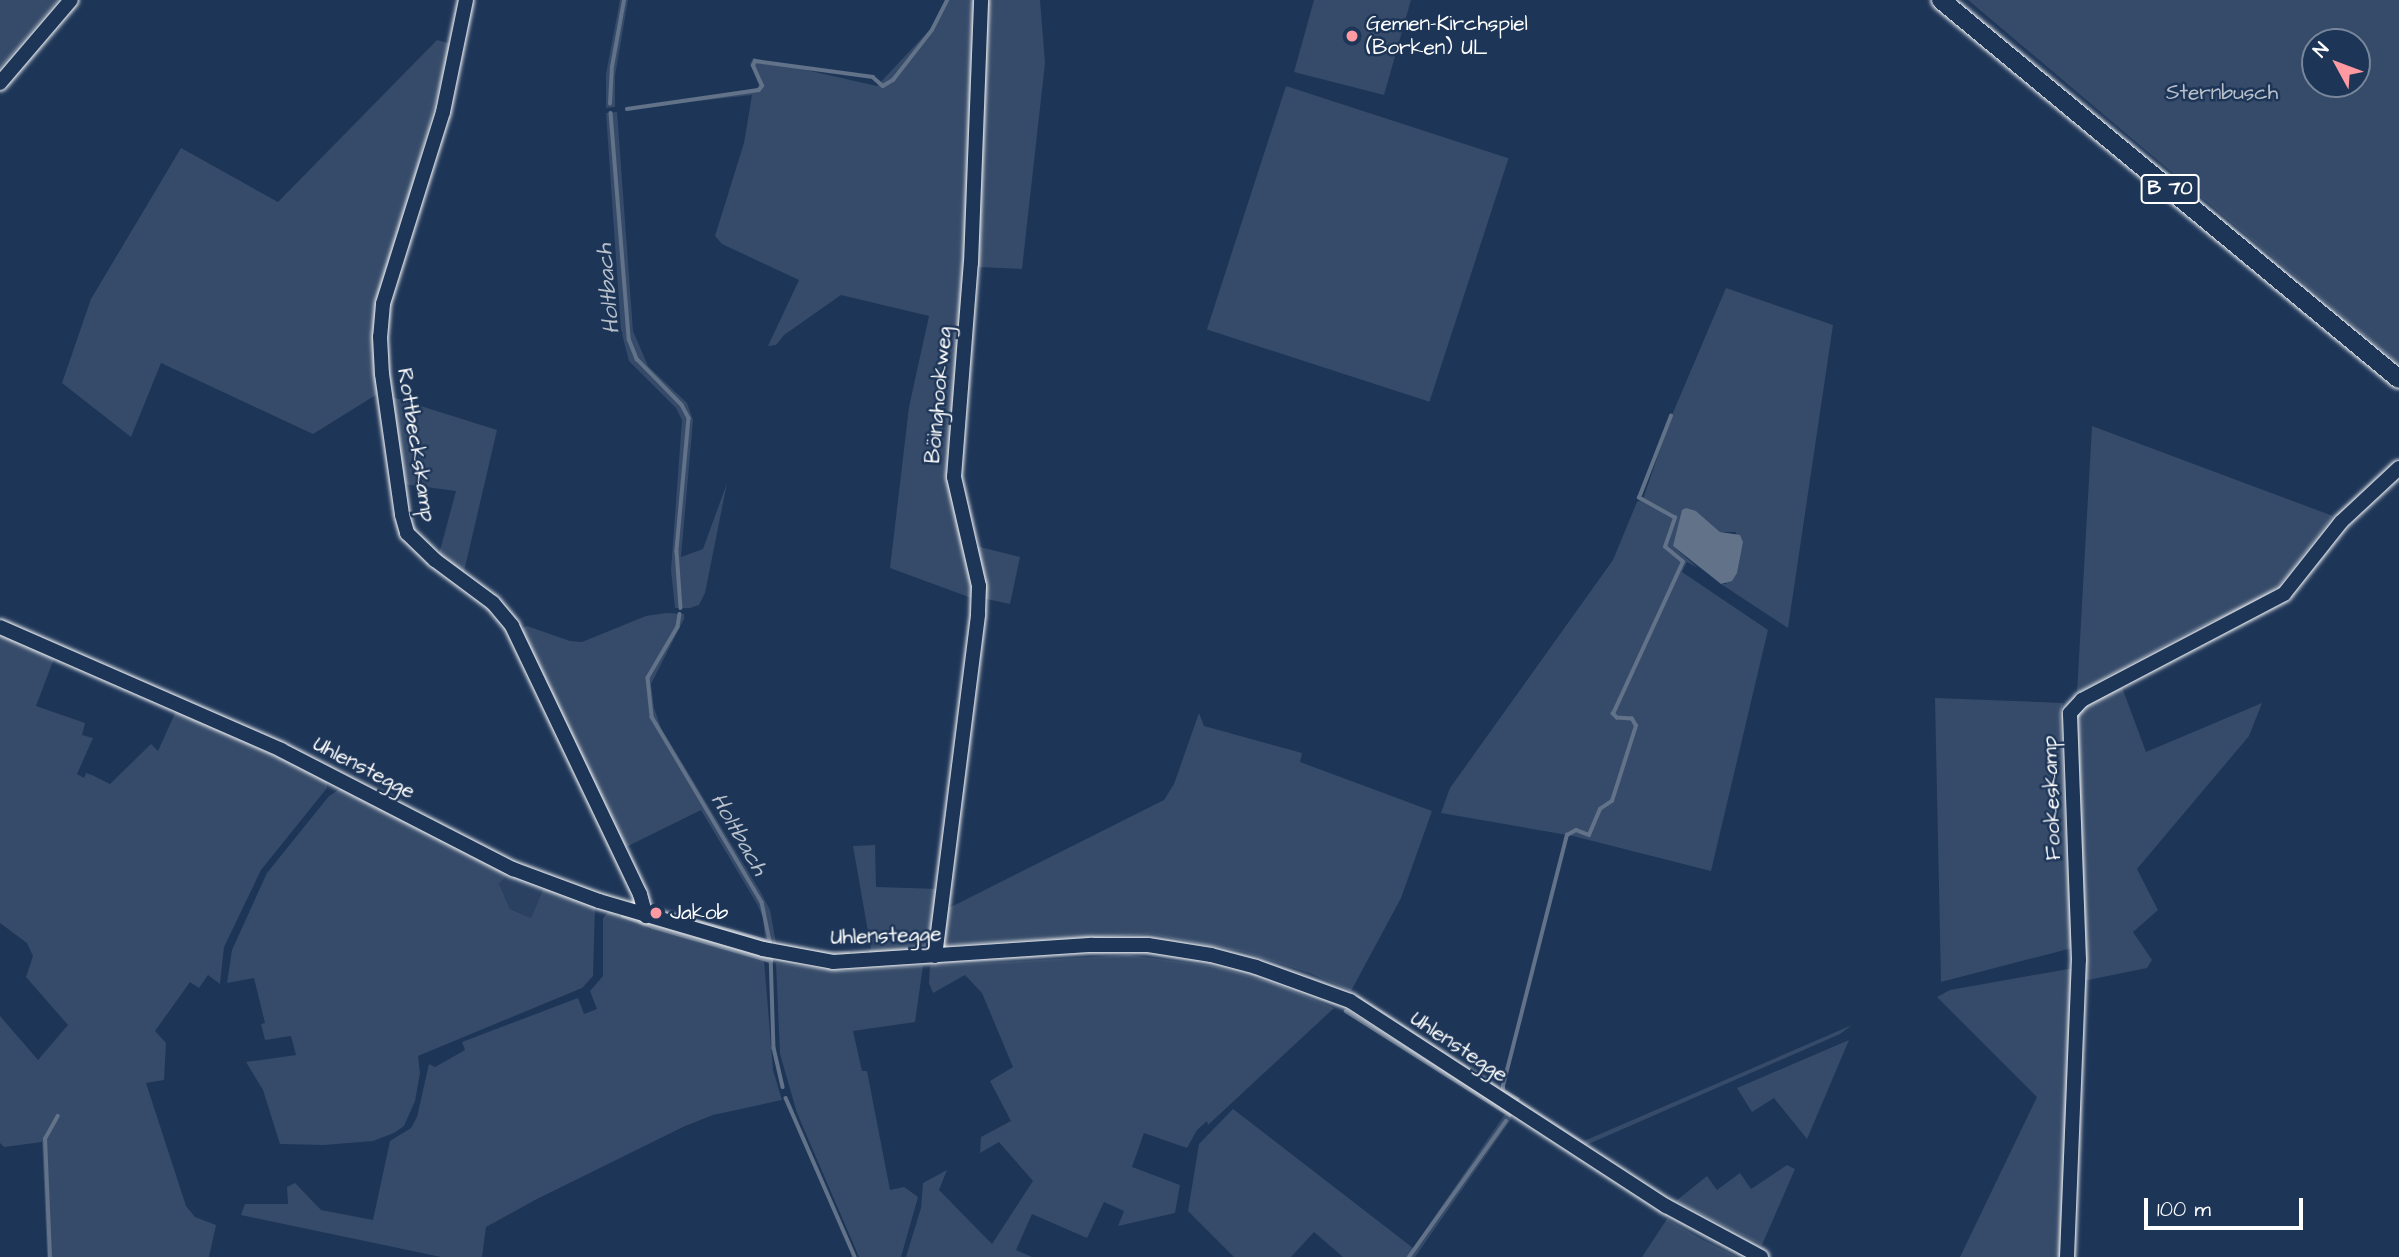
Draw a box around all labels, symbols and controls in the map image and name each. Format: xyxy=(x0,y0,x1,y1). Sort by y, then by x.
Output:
place label: Gemen-Kirchspiel (Borken) UL xyxy=(1366,11,1528,61)
marker: Gemen-Kirchspiel (Borken) UL xyxy=(1344,28,1360,44)
north arrow xyxy=(2301,28,2371,98)
text: N xyxy=(2307,37,2335,64)
park label: Sternbusch xyxy=(2166,80,2278,106)
road number: B 70 xyxy=(2140,174,2200,204)
water label: Holtbach xyxy=(590,243,626,335)
street label: Böinghookweg xyxy=(920,325,958,465)
street label: Rottbeckskamp xyxy=(391,366,441,524)
street label: Uhlenstegge xyxy=(309,732,419,804)
street label: Fookeskamp xyxy=(2037,735,2067,861)
water label: Holtbach xyxy=(704,788,774,880)
place label: Jakob xyxy=(670,900,728,926)
marker: Jakob xyxy=(648,905,664,921)
street label: Uhlenstegge xyxy=(830,921,942,951)
street label: Uhlenstegge xyxy=(1406,1006,1512,1088)
scale bar xyxy=(2147,1184,2306,1228)
text: 100 m xyxy=(2157,1195,2211,1224)

